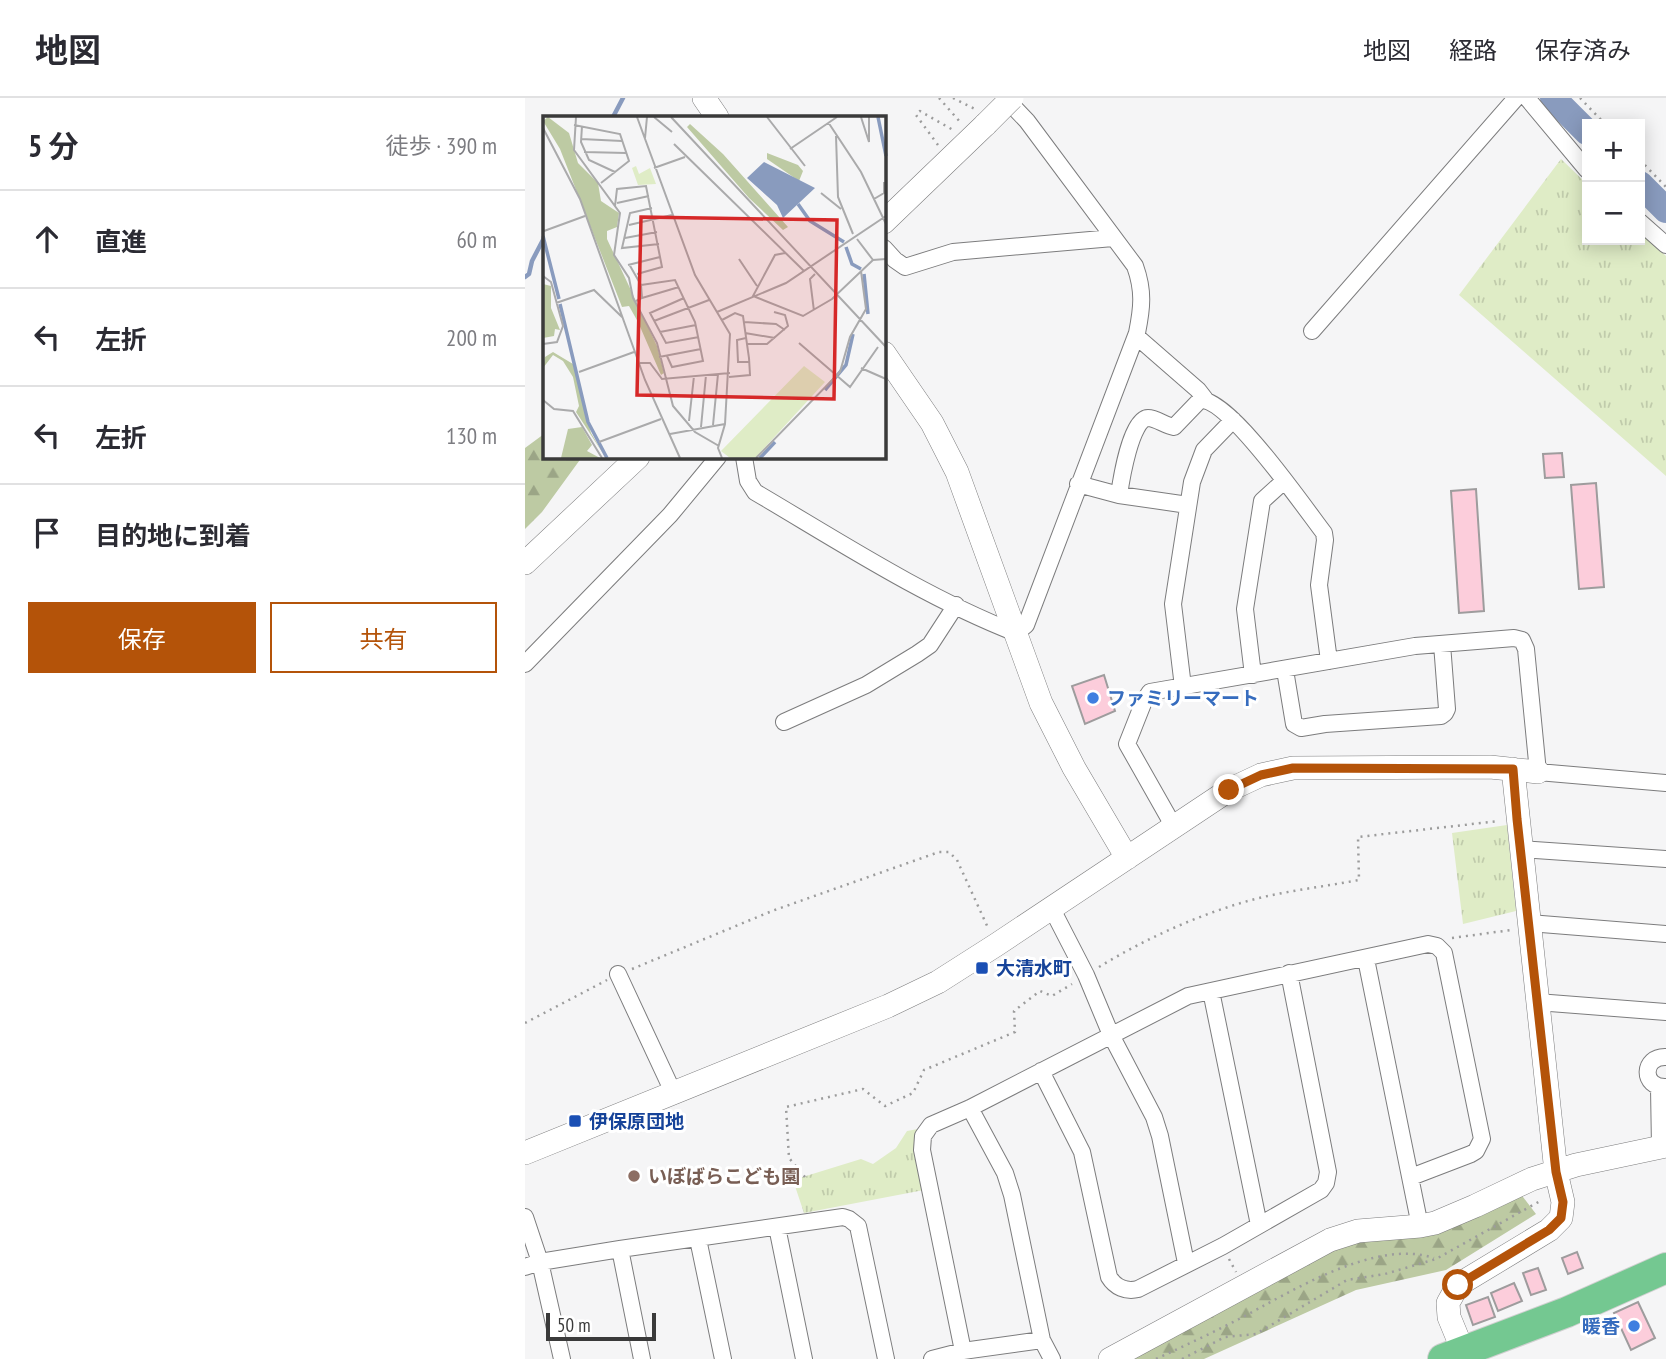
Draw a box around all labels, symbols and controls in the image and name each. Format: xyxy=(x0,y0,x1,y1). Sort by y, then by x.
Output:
text: 地図 xyxy=(35,28,101,71)
text: 地図 xyxy=(1363,35,1411,66)
text: 経路 xyxy=(1449,35,1497,66)
text: 保存済み xyxy=(1535,35,1631,66)
inset map xyxy=(543,116,885,458)
map controls xyxy=(1582,119,1645,245)
button: + xyxy=(1582,119,1645,182)
text: 5 分 xyxy=(28,126,79,165)
text: 徒歩 · 390 m xyxy=(385,131,497,160)
button: − xyxy=(1582,182,1645,245)
icon: ahead xyxy=(28,220,66,258)
text: 直進 xyxy=(95,225,147,258)
text: 60 m xyxy=(456,225,497,254)
icon: left xyxy=(28,318,66,356)
text: 左折 xyxy=(95,323,147,356)
text: 200 m xyxy=(446,323,497,352)
icon: left xyxy=(28,416,66,454)
text: 左折 xyxy=(95,421,147,454)
text: 130 m xyxy=(446,421,497,450)
icon: arrive xyxy=(28,514,66,552)
text: 目的地に到着 xyxy=(95,519,251,552)
button: 保存 xyxy=(28,602,256,673)
button: 共有 xyxy=(270,602,497,673)
place label: ファミリーマート xyxy=(1107,686,1259,710)
marker: ファミリーマート xyxy=(1085,690,1101,706)
route end xyxy=(1213,774,1244,805)
place label: 大清水町 xyxy=(996,956,1072,980)
marker: 大清水町 xyxy=(974,960,990,976)
place label: 伊保原団地 xyxy=(589,1109,684,1133)
marker: 伊保原団地 xyxy=(567,1113,583,1129)
place label: いぼばらこども園 xyxy=(648,1164,800,1188)
marker: いぼばらこども園 xyxy=(626,1168,642,1184)
route start xyxy=(1442,1269,1473,1300)
scale bar xyxy=(546,1310,656,1342)
text: 50 m xyxy=(557,1313,591,1337)
place label: 暖香 xyxy=(1582,1314,1620,1338)
marker: 暖香 xyxy=(1626,1318,1642,1334)

